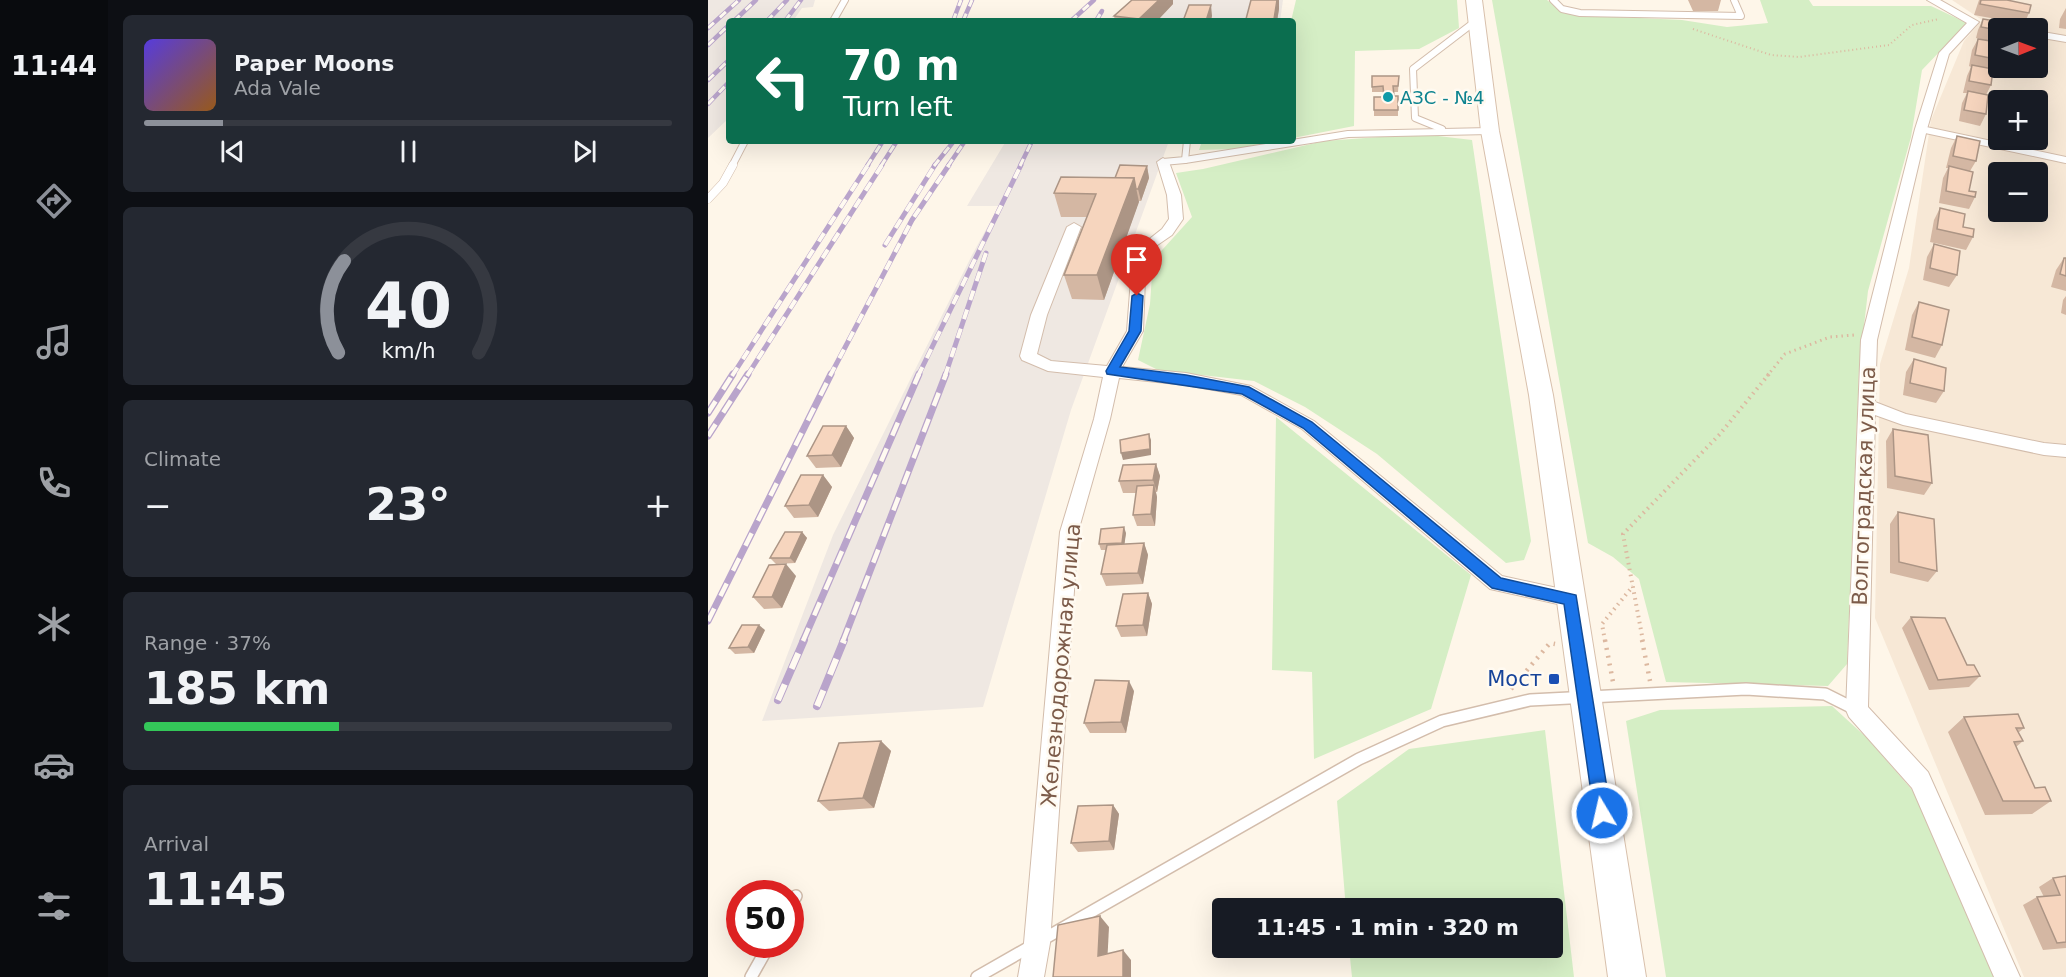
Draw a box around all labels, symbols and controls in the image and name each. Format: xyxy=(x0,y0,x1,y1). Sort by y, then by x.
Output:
north arrow xyxy=(1988,18,2048,78)
map controls xyxy=(1988,18,2048,222)
text: 70 m xyxy=(843,41,960,90)
icon: left xyxy=(744,42,822,120)
text: 11:44 xyxy=(11,50,97,81)
text: Paper Moons xyxy=(234,51,394,76)
text: Ada Vale xyxy=(234,76,321,100)
place label: АЗС - №4 xyxy=(1400,87,1485,108)
marker: АЗС - №4 xyxy=(1381,90,1395,104)
button: + xyxy=(1988,90,2048,150)
text: Turn left xyxy=(843,91,953,122)
icon: previous xyxy=(216,135,249,168)
icon: pause xyxy=(392,135,425,168)
icon: next xyxy=(568,135,601,168)
button: − xyxy=(1988,162,2048,222)
icon: directions xyxy=(33,180,75,222)
pin xyxy=(1111,234,1162,296)
icon: arrive xyxy=(1120,243,1153,276)
text: 40 xyxy=(365,269,451,342)
icon: music xyxy=(33,321,75,363)
text: km/h xyxy=(381,339,435,364)
street label: Волгоградская улица xyxy=(1848,366,1880,606)
text: Climate xyxy=(144,447,221,471)
icon: phone xyxy=(33,462,75,504)
text: 23° xyxy=(365,478,451,531)
text: − xyxy=(144,486,172,525)
text: + xyxy=(644,486,672,525)
street label: Железнодорожная улица xyxy=(1037,522,1085,808)
icon: climate xyxy=(33,603,75,645)
text: Range · 37% xyxy=(144,631,271,655)
text: 185 km xyxy=(144,662,330,715)
place label: Мост xyxy=(1487,667,1542,691)
marker: Мост xyxy=(1547,672,1561,686)
icon: car xyxy=(33,744,75,786)
position arrow xyxy=(1570,781,1634,845)
text: Arrival xyxy=(144,832,209,856)
text: 11:45 xyxy=(144,863,287,916)
speed limit sign: 50 xyxy=(726,880,804,958)
icon: filters xyxy=(33,885,75,927)
text: 11:45 · 1 min · 320 m xyxy=(1256,915,1519,940)

